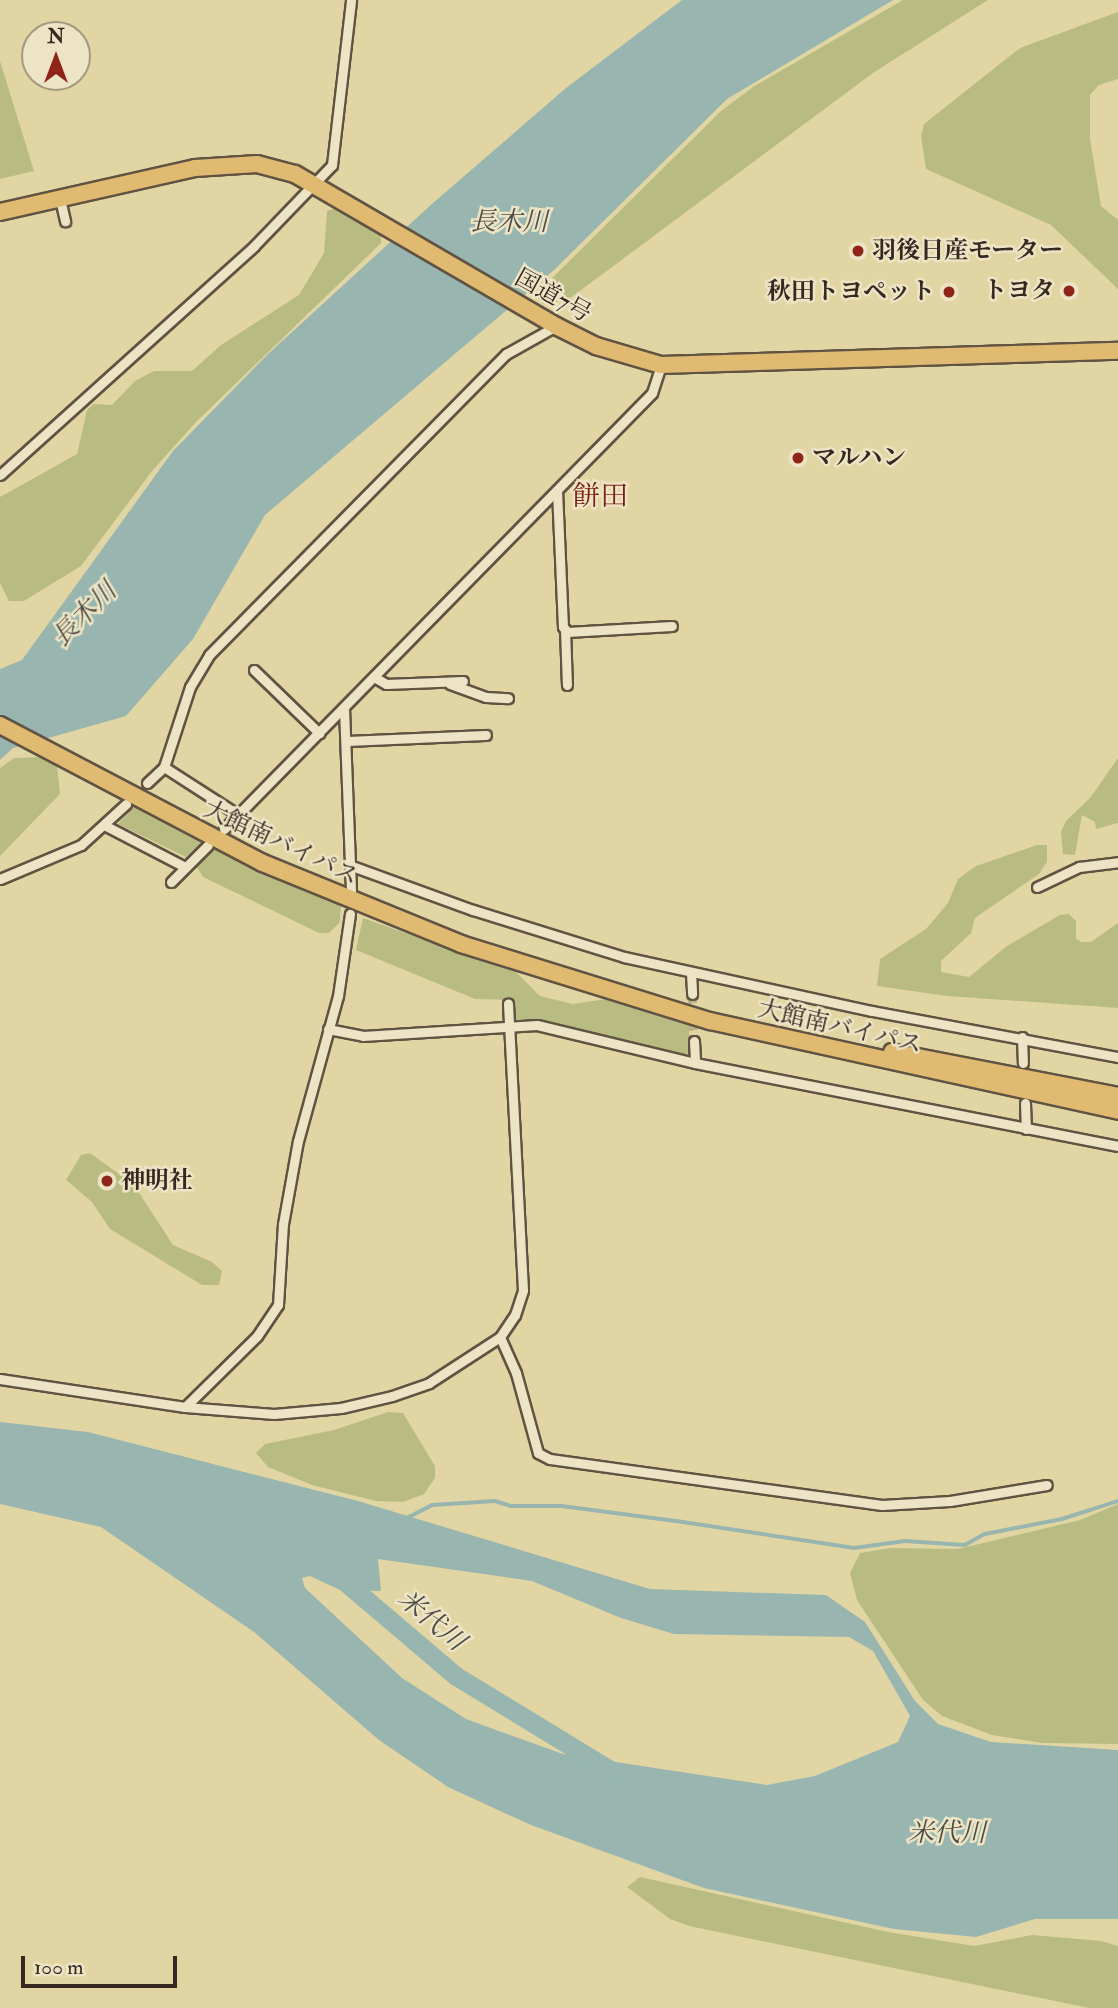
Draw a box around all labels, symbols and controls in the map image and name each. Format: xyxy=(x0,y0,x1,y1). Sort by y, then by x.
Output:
north arrow xyxy=(21,21,91,91)
text: N xyxy=(47,25,65,49)
water label: 長木川 xyxy=(470,207,548,239)
place label: 羽後日産モーター xyxy=(872,237,1063,265)
marker: 羽後日産モーター xyxy=(850,243,866,259)
street label: 国道7号 xyxy=(510,263,596,329)
place label: トヨタ xyxy=(983,277,1055,305)
place label: 秋田トヨペット xyxy=(767,278,935,306)
marker: トヨタ xyxy=(1061,283,1077,299)
marker: 秋田トヨペット xyxy=(941,284,957,300)
place label: マルハン xyxy=(812,444,908,472)
marker: マルハン xyxy=(790,450,806,466)
district label: 餅田 xyxy=(572,480,628,514)
water label: 長木川 xyxy=(46,576,124,654)
street label: 大館南バイパス xyxy=(199,794,363,892)
street label: 大館南バイパス xyxy=(755,994,925,1060)
place label: 神明社 xyxy=(121,1167,193,1195)
marker: 神明社 xyxy=(99,1173,115,1189)
water label: 米代川 xyxy=(391,1584,471,1658)
water label: 米代川 xyxy=(908,1818,986,1850)
scale bar xyxy=(24,1941,180,1985)
text: 100 m xyxy=(34,1954,84,1981)

